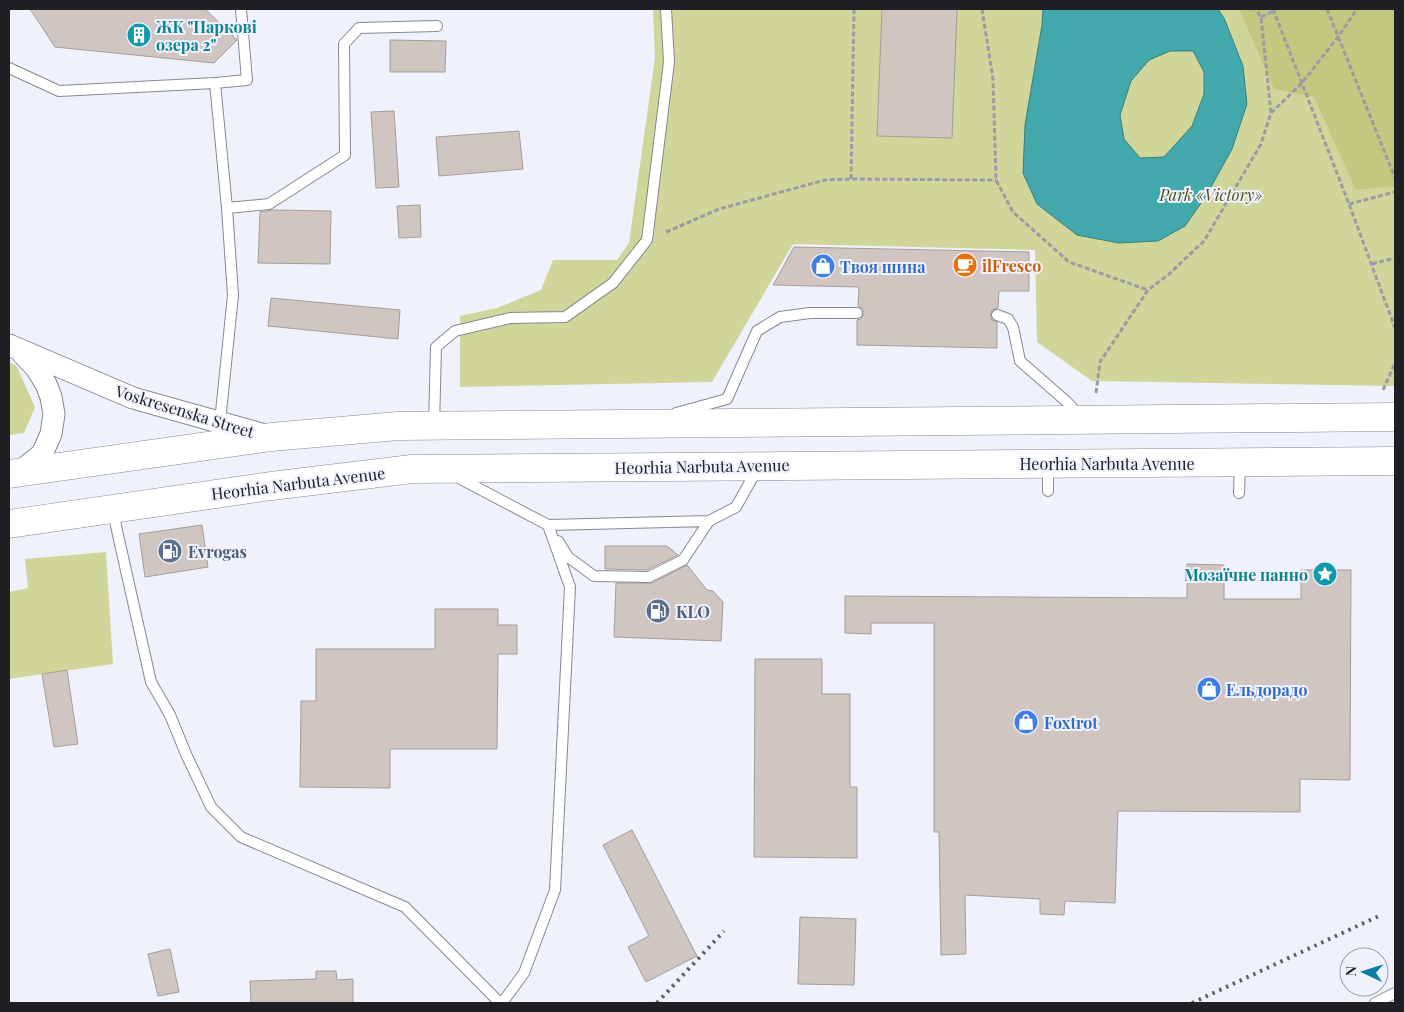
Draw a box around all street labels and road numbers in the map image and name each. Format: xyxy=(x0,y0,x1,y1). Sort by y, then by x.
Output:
street label: Voskresenska Street xyxy=(112,380,257,442)
street label: Heorhia Narbuta Avenue xyxy=(1019,453,1195,474)
street label: Heorhia Narbuta Avenue xyxy=(614,454,790,478)
street label: Heorhia Narbuta Avenue xyxy=(210,462,386,504)

